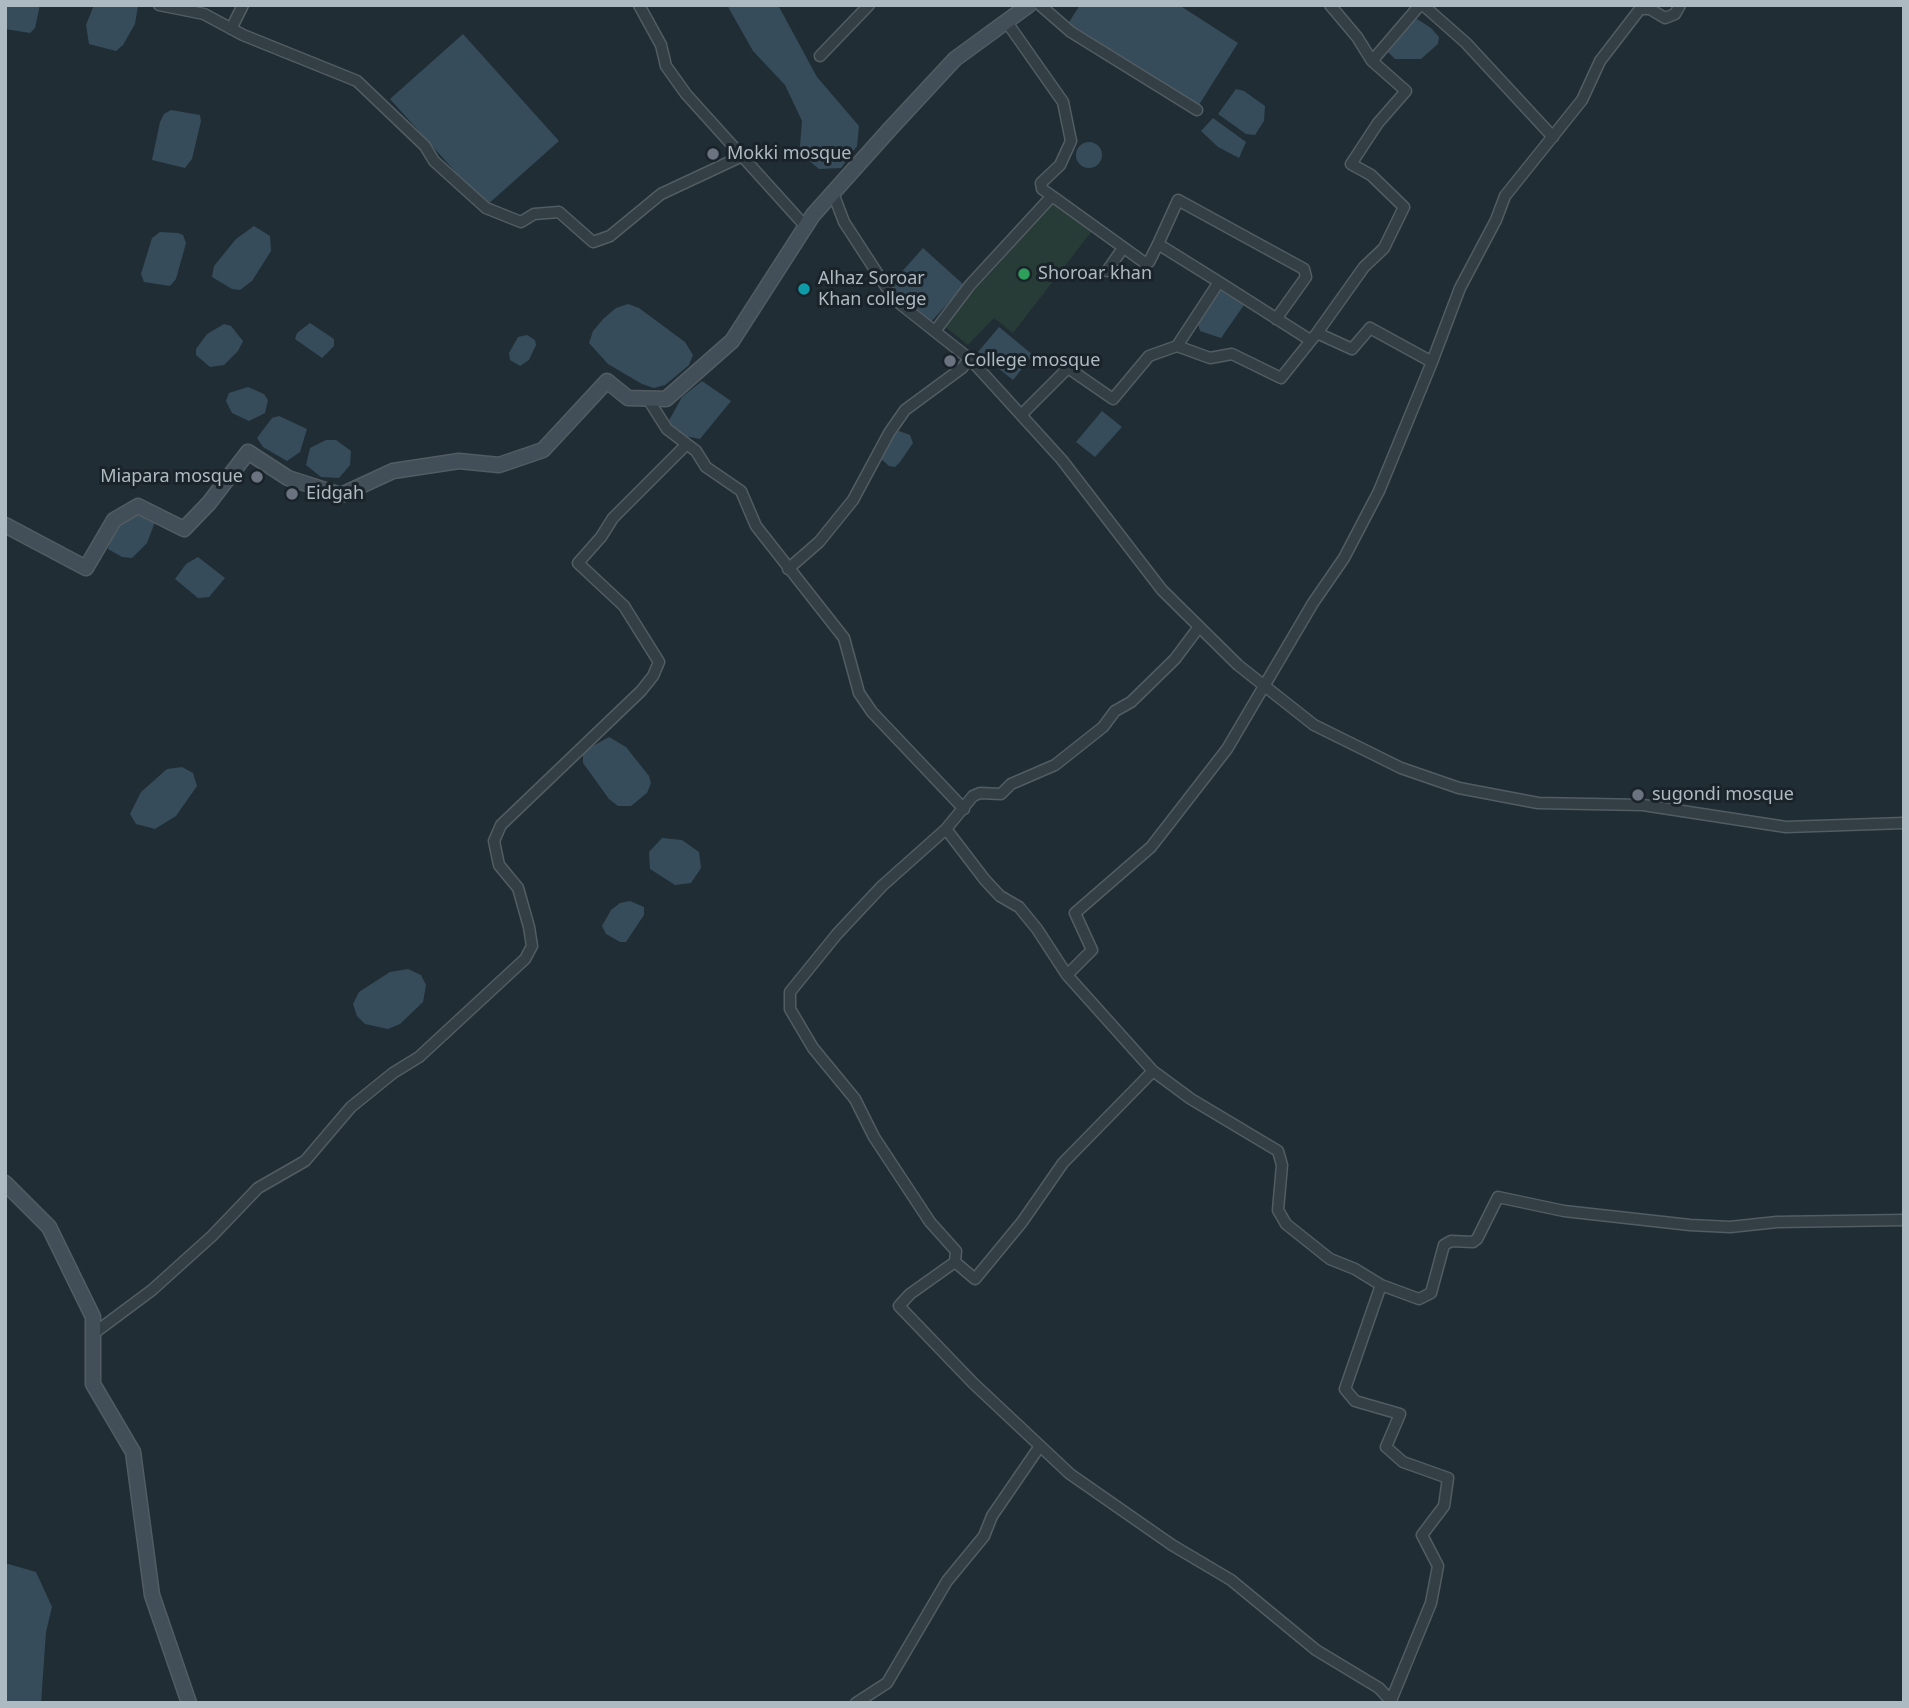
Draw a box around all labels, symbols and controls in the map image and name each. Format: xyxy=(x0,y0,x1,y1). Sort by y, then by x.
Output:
place label: Mokki mosque xyxy=(727,143,851,165)
marker: Mokki mosque xyxy=(705,146,721,162)
place label: Shoroar khan xyxy=(1038,263,1152,285)
marker: Shoroar khan xyxy=(1016,266,1032,282)
place label: Alhaz Soroar Khan college xyxy=(818,268,926,310)
marker: Alhaz Soroar Khan college xyxy=(796,281,812,297)
place label: College mosque xyxy=(964,350,1100,372)
marker: College mosque xyxy=(942,353,958,369)
place label: Miapara mosque xyxy=(100,466,243,488)
marker: Miapara mosque xyxy=(249,469,265,485)
place label: Eidgah xyxy=(306,483,364,505)
marker: Eidgah xyxy=(284,486,300,502)
place label: sugondi mosque xyxy=(1652,784,1794,806)
marker: sugondi mosque xyxy=(1630,787,1646,803)

